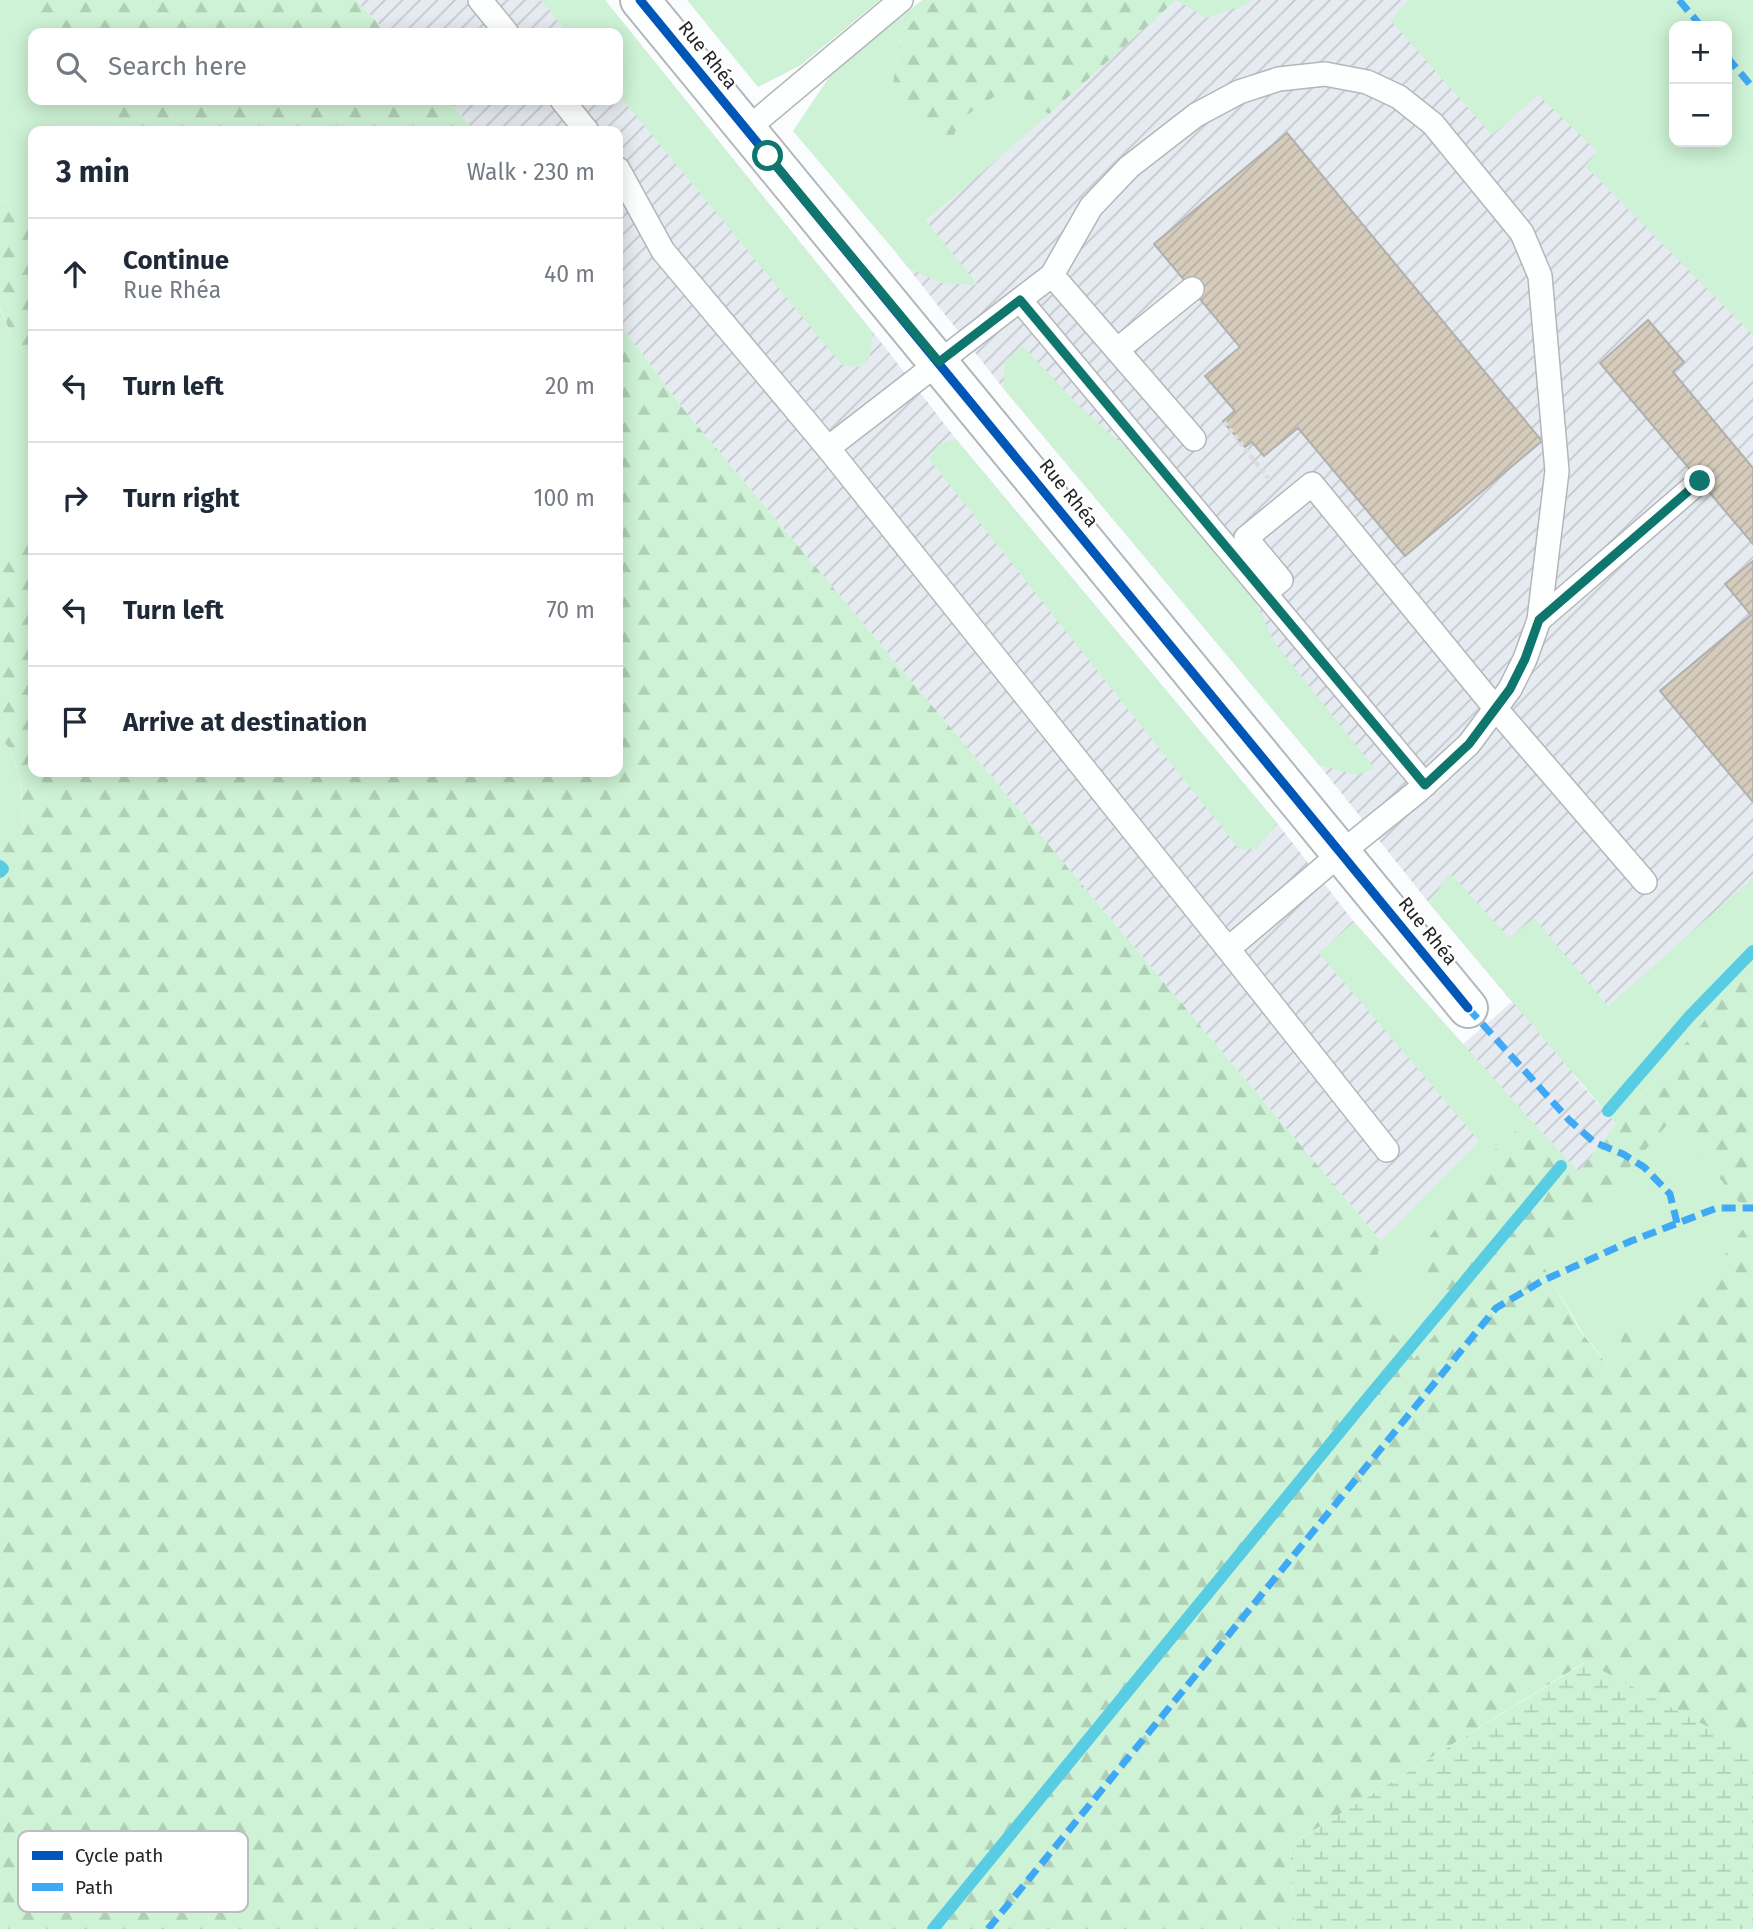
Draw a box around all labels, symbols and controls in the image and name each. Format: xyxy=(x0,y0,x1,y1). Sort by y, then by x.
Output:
street label: Rue Rhéa xyxy=(674,16,742,94)
map controls xyxy=(1669,21,1732,147)
button: + xyxy=(1669,21,1732,84)
search box xyxy=(28,28,623,105)
icon: search xyxy=(52,48,90,86)
text: Search here xyxy=(108,51,247,82)
button: − xyxy=(1669,84,1732,147)
route start xyxy=(752,140,783,171)
text: 3 min xyxy=(56,154,130,190)
text: Walk · 230 m xyxy=(467,158,595,186)
text: Continue xyxy=(123,245,229,276)
icon: ahead xyxy=(56,255,94,293)
text: 40 m xyxy=(544,260,595,288)
text: Rue Rhéa xyxy=(123,276,221,304)
icon: left xyxy=(56,367,94,405)
text: Turn left xyxy=(123,371,224,402)
text: 20 m xyxy=(545,372,595,400)
street label: Rue Rhéa xyxy=(1035,454,1103,532)
route end xyxy=(1684,465,1715,496)
icon: right xyxy=(56,479,94,517)
text: Turn right xyxy=(123,483,240,514)
text: 100 m xyxy=(534,484,595,512)
icon: left xyxy=(56,591,94,629)
text: Turn left xyxy=(123,595,224,626)
text: 70 m xyxy=(546,596,595,624)
icon: arrive xyxy=(56,703,94,741)
text: Arrive at destination xyxy=(123,707,367,738)
street label: Rue Rhéa xyxy=(1394,892,1462,970)
legend xyxy=(18,1831,248,1912)
text: Cycle path xyxy=(75,1844,163,1867)
text: Path xyxy=(75,1876,113,1899)

